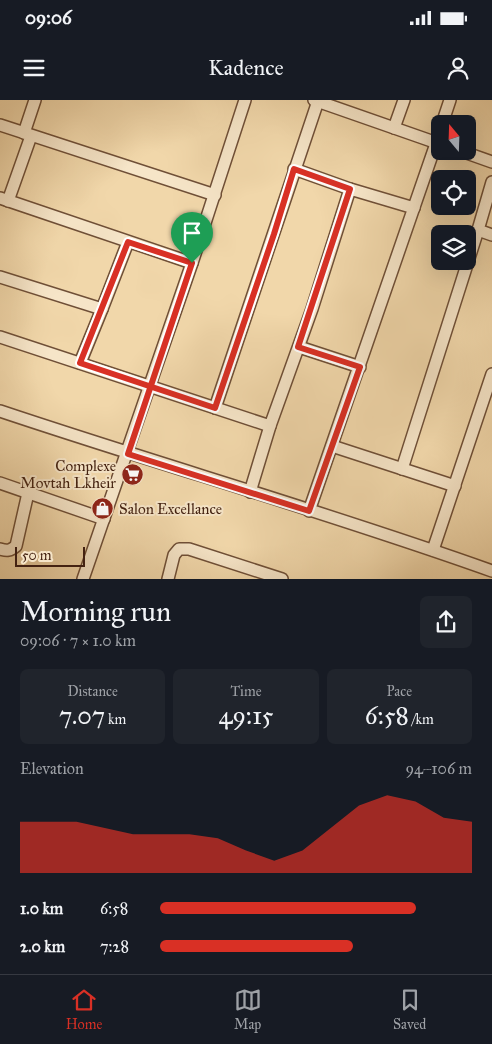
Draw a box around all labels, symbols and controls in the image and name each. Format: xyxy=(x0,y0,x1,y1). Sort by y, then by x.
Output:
text: 09:06 xyxy=(25,6,72,29)
icon: menu xyxy=(20,54,48,82)
text: Kadence xyxy=(208,54,284,81)
icon: person xyxy=(444,54,472,82)
north arrow xyxy=(431,115,476,160)
map controls xyxy=(431,115,476,270)
button: locate xyxy=(431,170,476,215)
pin xyxy=(171,212,213,263)
icon: arrive xyxy=(178,219,206,247)
button: layers xyxy=(431,225,476,270)
place label: Complexe Movtah Lkheir xyxy=(20,457,116,492)
supermarket icon: Complexe Movtah Lkheir xyxy=(120,463,144,487)
shop icon: Salon Excellance xyxy=(91,497,115,521)
place label: Salon Excellance xyxy=(119,500,222,518)
scale bar xyxy=(15,544,85,567)
text: 50 m xyxy=(22,547,51,564)
text: Morning run xyxy=(20,594,171,629)
button: share xyxy=(420,596,472,648)
text: 09:06 · 7 × 1.0 km xyxy=(20,631,136,650)
text: Distance xyxy=(68,683,118,700)
text: Time xyxy=(230,683,261,700)
text: Pace xyxy=(387,683,412,700)
text: 7.07 xyxy=(59,700,105,731)
text: 49:15 xyxy=(219,700,273,731)
text: 6:58 xyxy=(365,700,409,731)
text: km xyxy=(105,711,126,728)
text: /km xyxy=(409,711,434,728)
text: Elevation xyxy=(20,759,84,778)
text: 94–106 m xyxy=(405,759,472,778)
text: 1.0 km xyxy=(20,899,63,918)
text: 6:58 xyxy=(100,899,128,918)
text: 2.0 km xyxy=(20,937,65,956)
text: 7:28 xyxy=(100,937,129,956)
tab: Home xyxy=(66,986,102,1033)
tab: Map xyxy=(234,986,262,1033)
tab: Saved xyxy=(393,986,426,1033)

